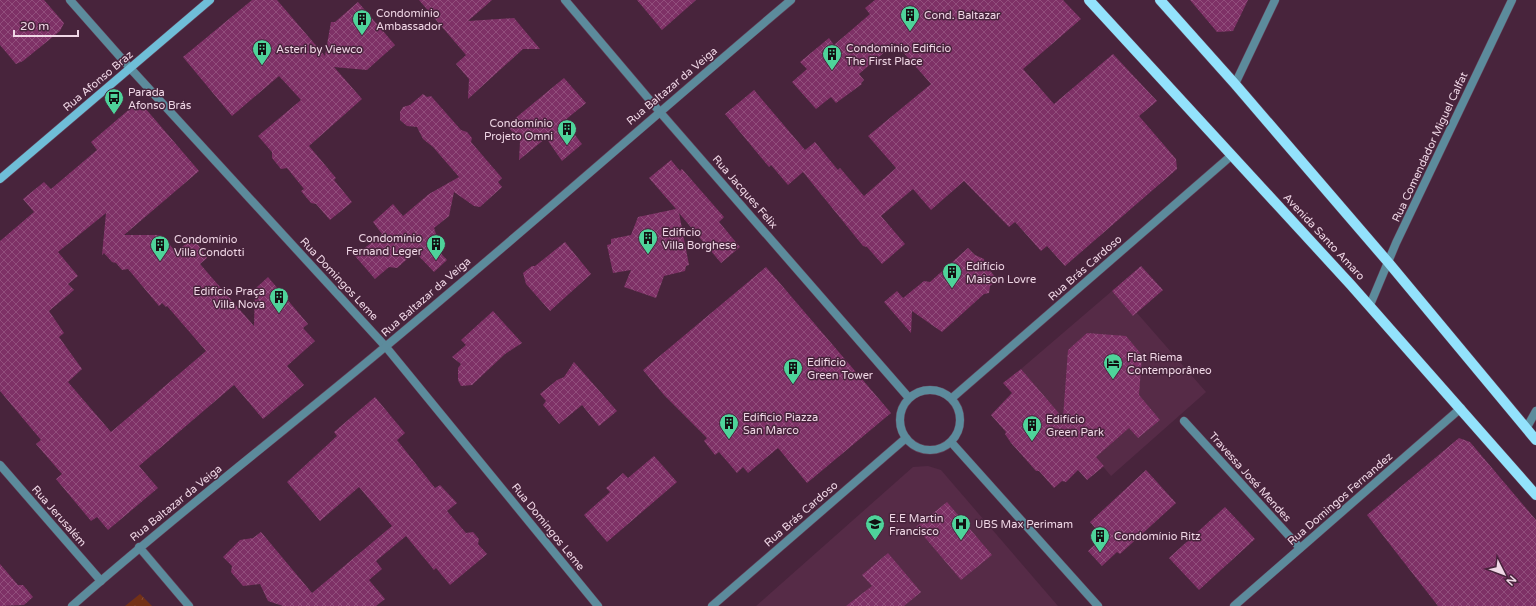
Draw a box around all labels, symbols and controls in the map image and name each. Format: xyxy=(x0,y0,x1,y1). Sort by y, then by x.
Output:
building icon: Cond. Baltazar xyxy=(899,4,921,32)
place label: Condomínio Ambassador xyxy=(376,7,443,33)
building icon: Condomínio Ambassador xyxy=(351,8,373,36)
place label: Cond. Baltazar xyxy=(924,9,1001,22)
scale bar xyxy=(14,12,78,38)
text: 20 m xyxy=(20,19,49,33)
building icon: Asteri by Viewco xyxy=(251,38,273,66)
place label: Condominio Edificio The First Place xyxy=(846,42,951,68)
place label: Asteri by Viewco xyxy=(276,43,363,56)
building icon: Condominio Edificio The First Place xyxy=(821,43,843,71)
street label: Rua Baltazar da Veiga xyxy=(624,44,720,128)
street label: Rua Afonso Braz xyxy=(60,48,136,114)
street label: Rua Comendador Miguel Calfat xyxy=(1389,70,1471,224)
place label: Parada Afonso Brás xyxy=(128,86,191,112)
bus stop icon: Parada Afonso Brás xyxy=(103,87,125,115)
place label: Condomínio Projeto Omni xyxy=(484,117,553,143)
building icon: Condomínio Projeto Omni xyxy=(556,118,578,146)
street label: Rua Jacques Felix xyxy=(710,153,780,231)
street label: Avenida Santo Amaro xyxy=(1281,191,1368,283)
place label: Edificio Villa Borghese xyxy=(662,226,736,252)
building icon: Edificio Villa Borghese xyxy=(637,227,659,255)
place label: Condomínio Fernand Leger xyxy=(346,232,423,258)
street label: Rua Brás Cardoso xyxy=(1046,232,1125,303)
place label: Condomínio Villa Condotti xyxy=(174,233,244,259)
building icon: Condomínio Fernand Leger xyxy=(425,233,447,261)
building icon: Condomínio Villa Condotti xyxy=(149,234,171,262)
street label: Rua Domingos Leme xyxy=(297,235,381,323)
street label: Rua Baltazar da Veiga xyxy=(379,255,473,339)
place label: Edifício Maison Lovre xyxy=(966,260,1036,286)
building icon: Edifício Maison Lovre xyxy=(941,261,963,289)
place label: Edifício Praça Villa Nova xyxy=(194,285,265,311)
building icon: Edifício Praça Villa Nova xyxy=(268,286,290,314)
place label: Flat Riema Contemporâneo xyxy=(1127,351,1212,377)
hotel icon: Flat Riema Contemporâneo xyxy=(1102,352,1124,380)
place label: Edificio Green Tower xyxy=(807,356,874,382)
building icon: Edificio Green Tower xyxy=(782,357,804,385)
place label: Edificio Piazza San Marco xyxy=(743,411,818,437)
building icon: Edificio Piazza San Marco xyxy=(718,412,740,440)
place label: Edifício Green Park xyxy=(1046,413,1104,439)
building icon: Edifício Green Park xyxy=(1021,414,1043,442)
street label: Travessa José Mendes xyxy=(1206,430,1294,524)
street label: Rua Domingos Fernandez xyxy=(1285,450,1395,548)
street label: Rua Baltazar da Veiga xyxy=(127,462,225,544)
street label: Rua Brás Cardoso xyxy=(762,478,841,549)
street label: Rua Domingos Leme xyxy=(509,481,587,573)
street label: Rua Jerusalém xyxy=(29,483,89,549)
place label: E.E Martin Francisco xyxy=(889,512,943,538)
school or university icon: E.E Martin Francisco xyxy=(864,513,886,541)
hospital icon: UBS Max Perimam xyxy=(950,513,972,541)
place label: UBS Max Perimam xyxy=(975,518,1073,531)
building icon: Condomínio Ritz xyxy=(1089,525,1111,553)
place label: Condomínio Ritz xyxy=(1114,530,1201,543)
north arrow xyxy=(1484,554,1524,594)
text: N xyxy=(1503,573,1519,588)

